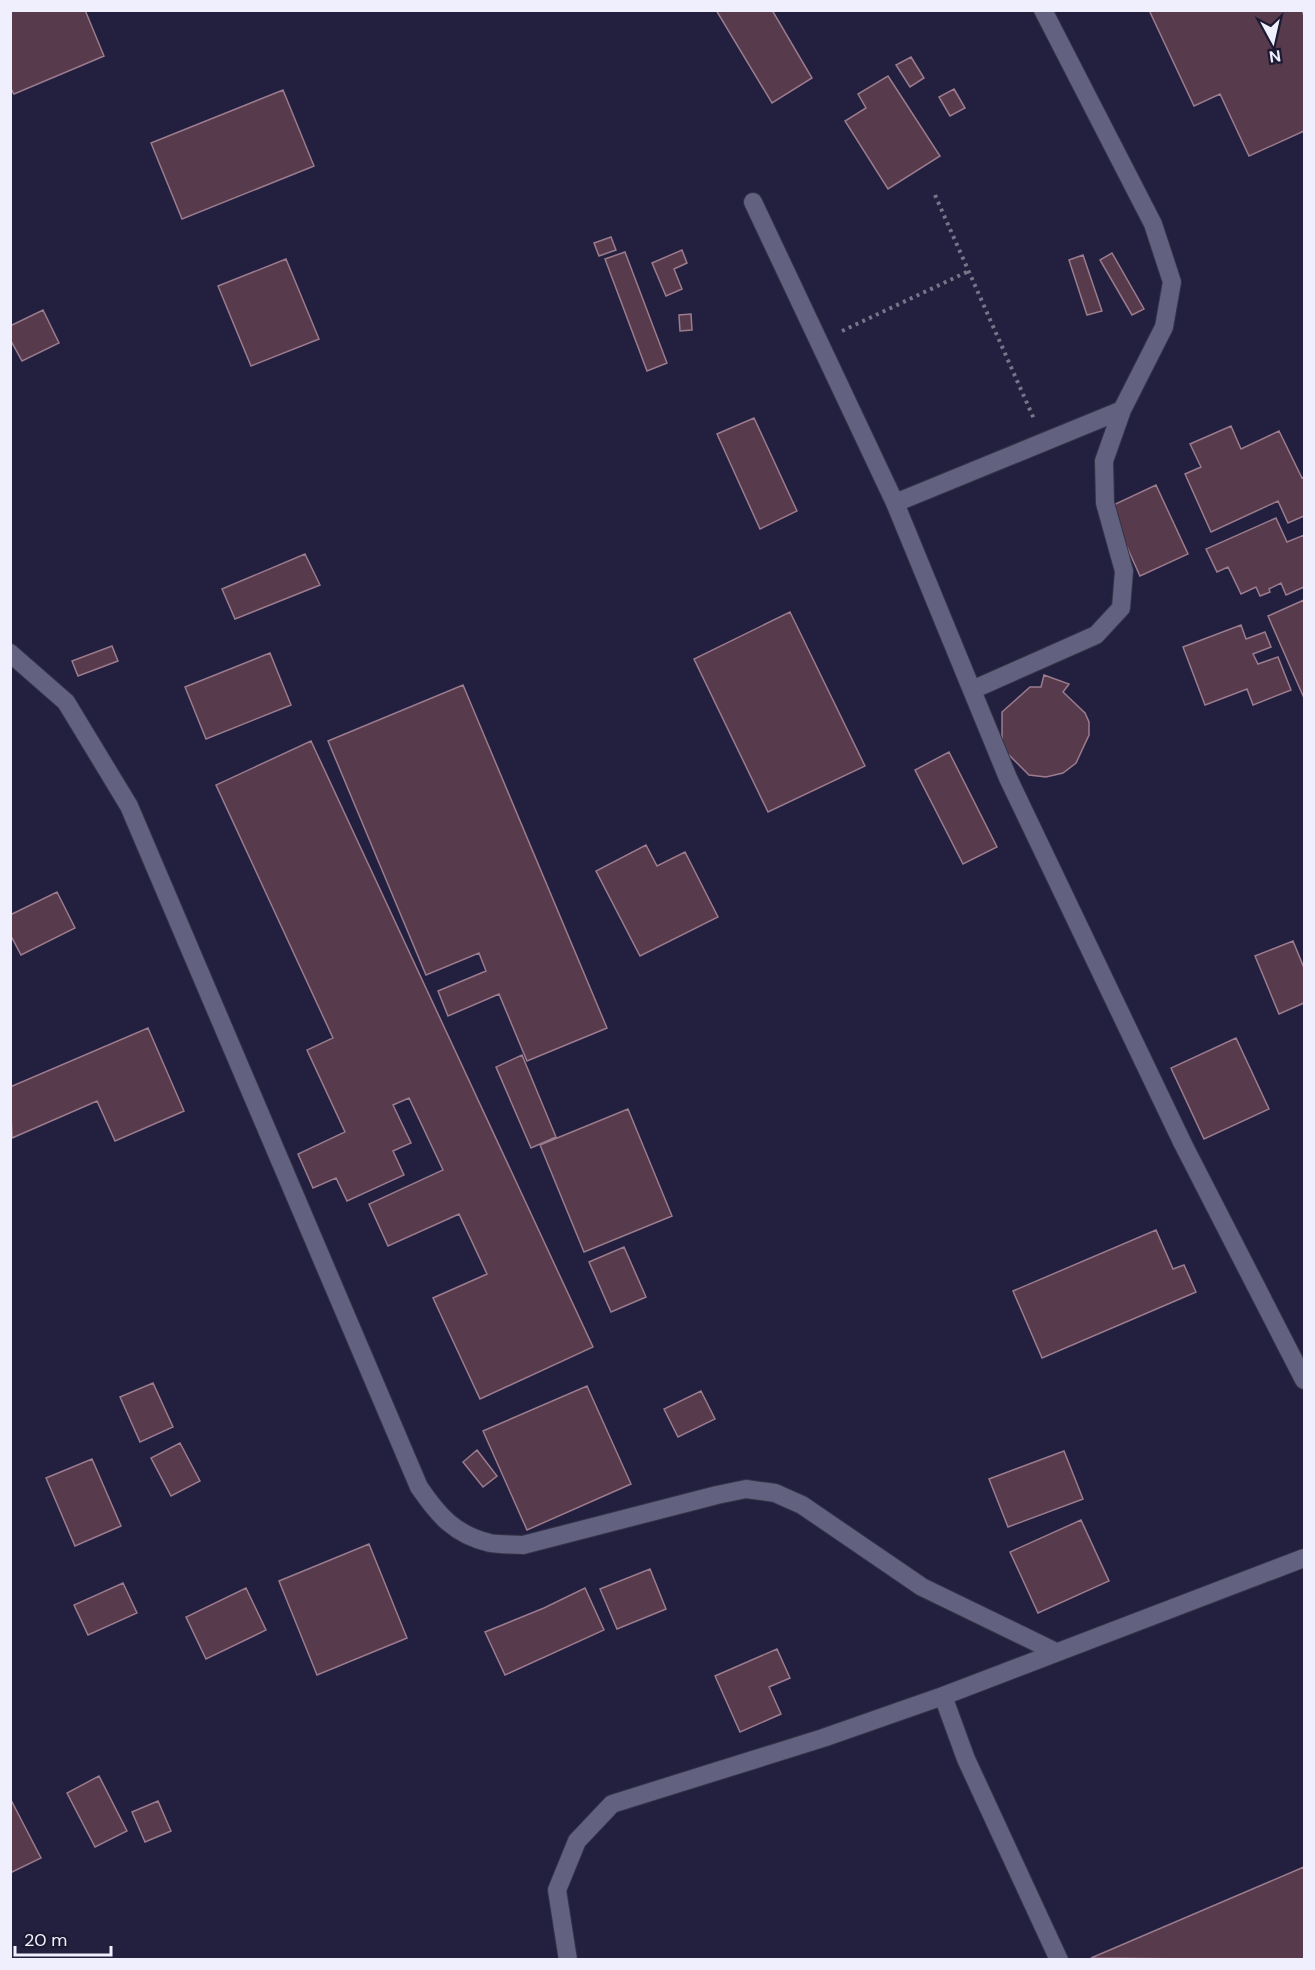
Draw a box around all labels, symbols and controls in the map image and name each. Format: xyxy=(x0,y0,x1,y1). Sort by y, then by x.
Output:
north arrow xyxy=(1243,12,1303,72)
text: N xyxy=(1268,45,1282,68)
scale bar xyxy=(15,1919,111,1957)
text: 20 m xyxy=(24,1928,67,1952)

